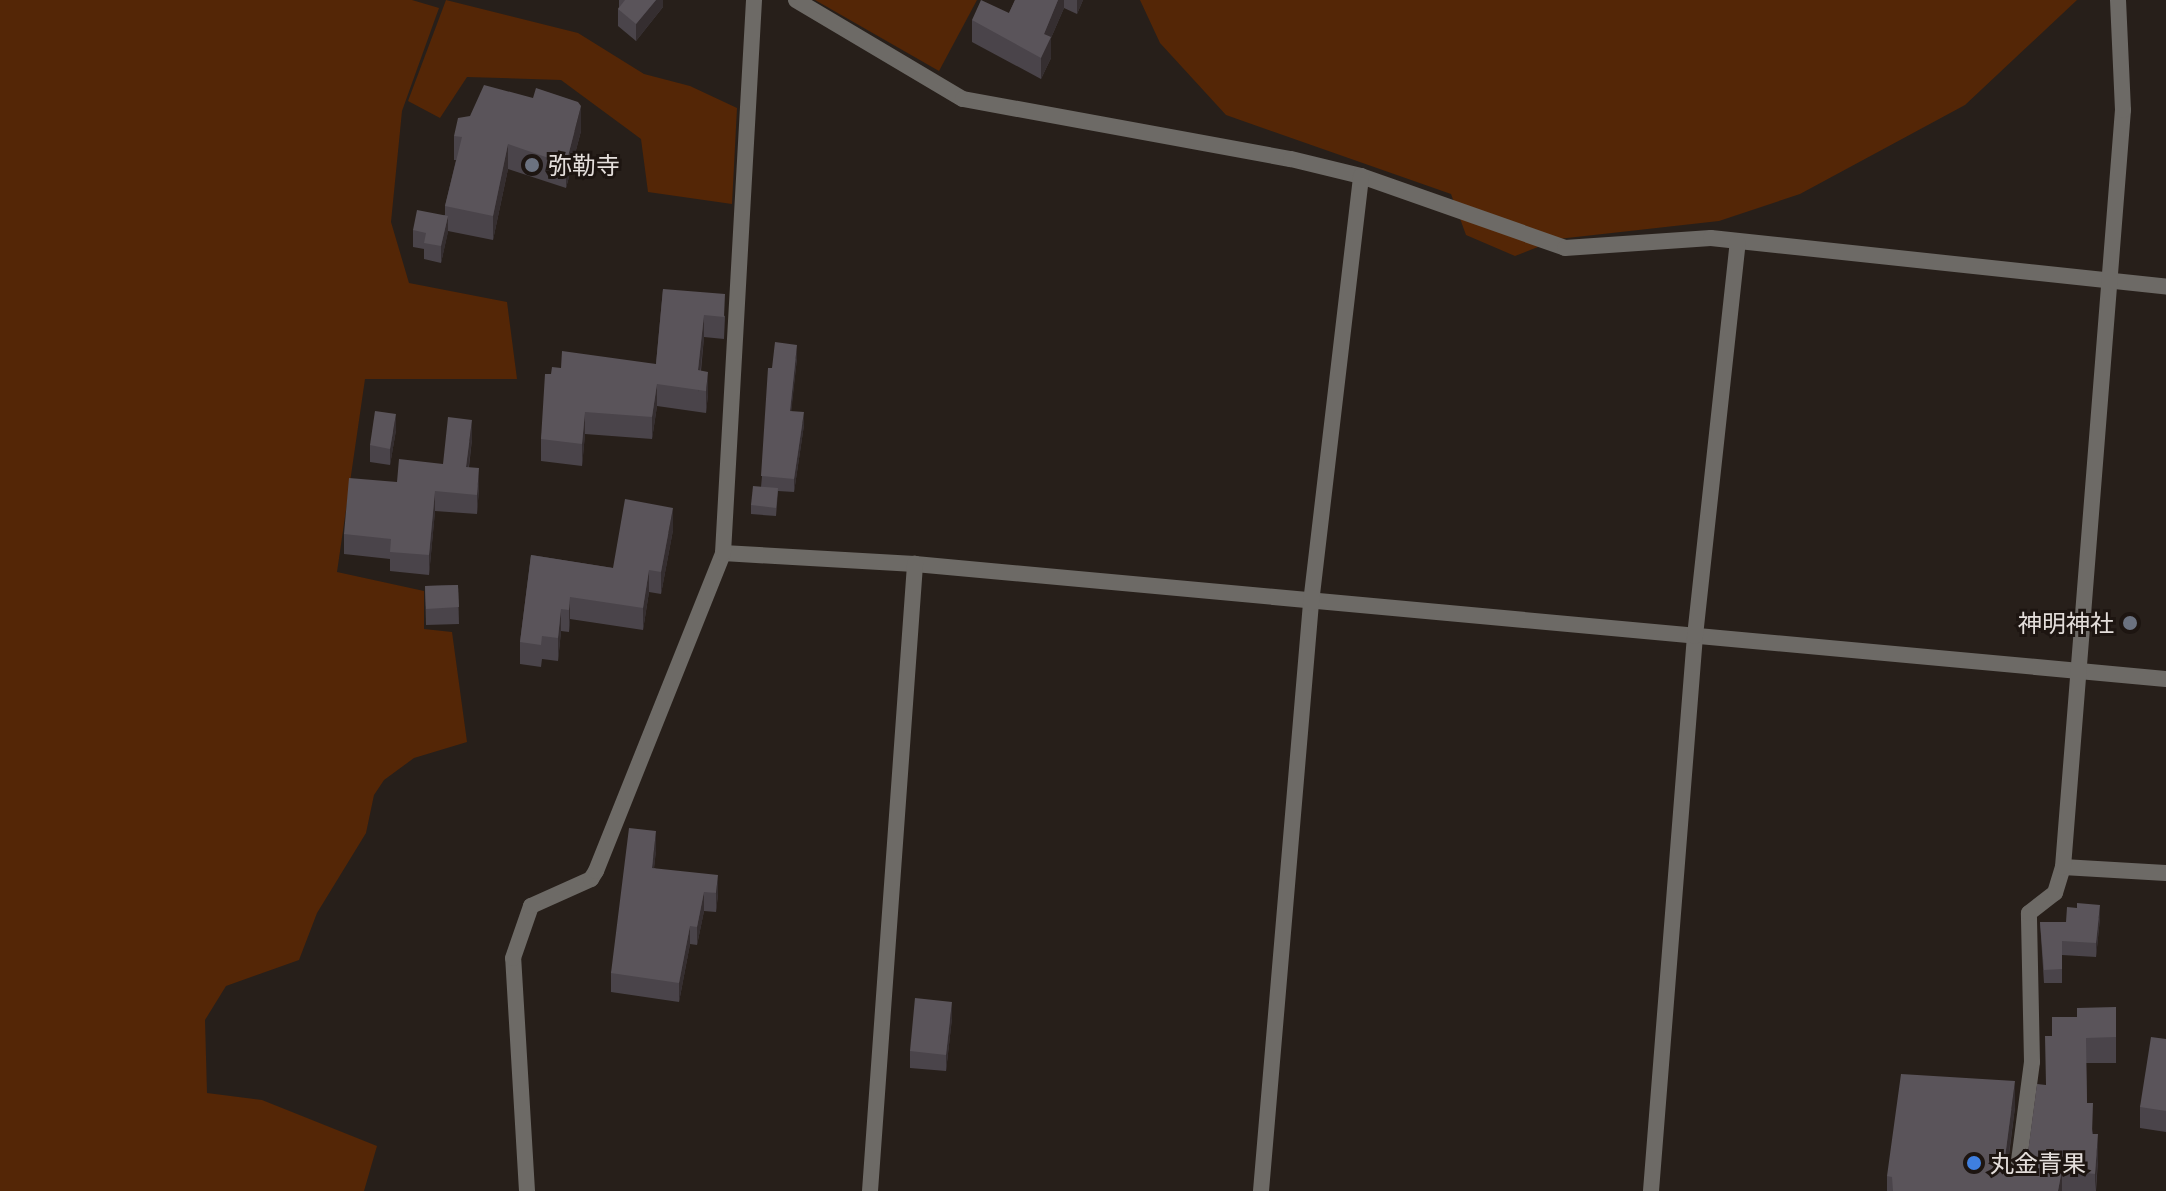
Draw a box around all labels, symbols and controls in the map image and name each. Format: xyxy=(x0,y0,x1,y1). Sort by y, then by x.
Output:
place label: 弥勒寺 xyxy=(548,151,620,179)
marker: 弥勒寺 xyxy=(523,156,541,174)
place label: 神明神社 xyxy=(2018,609,2114,637)
marker: 神明神社 xyxy=(2121,614,2139,632)
place label: 丸金青果 xyxy=(1990,1149,2086,1177)
marker: 丸金青果 xyxy=(1965,1154,1983,1172)

